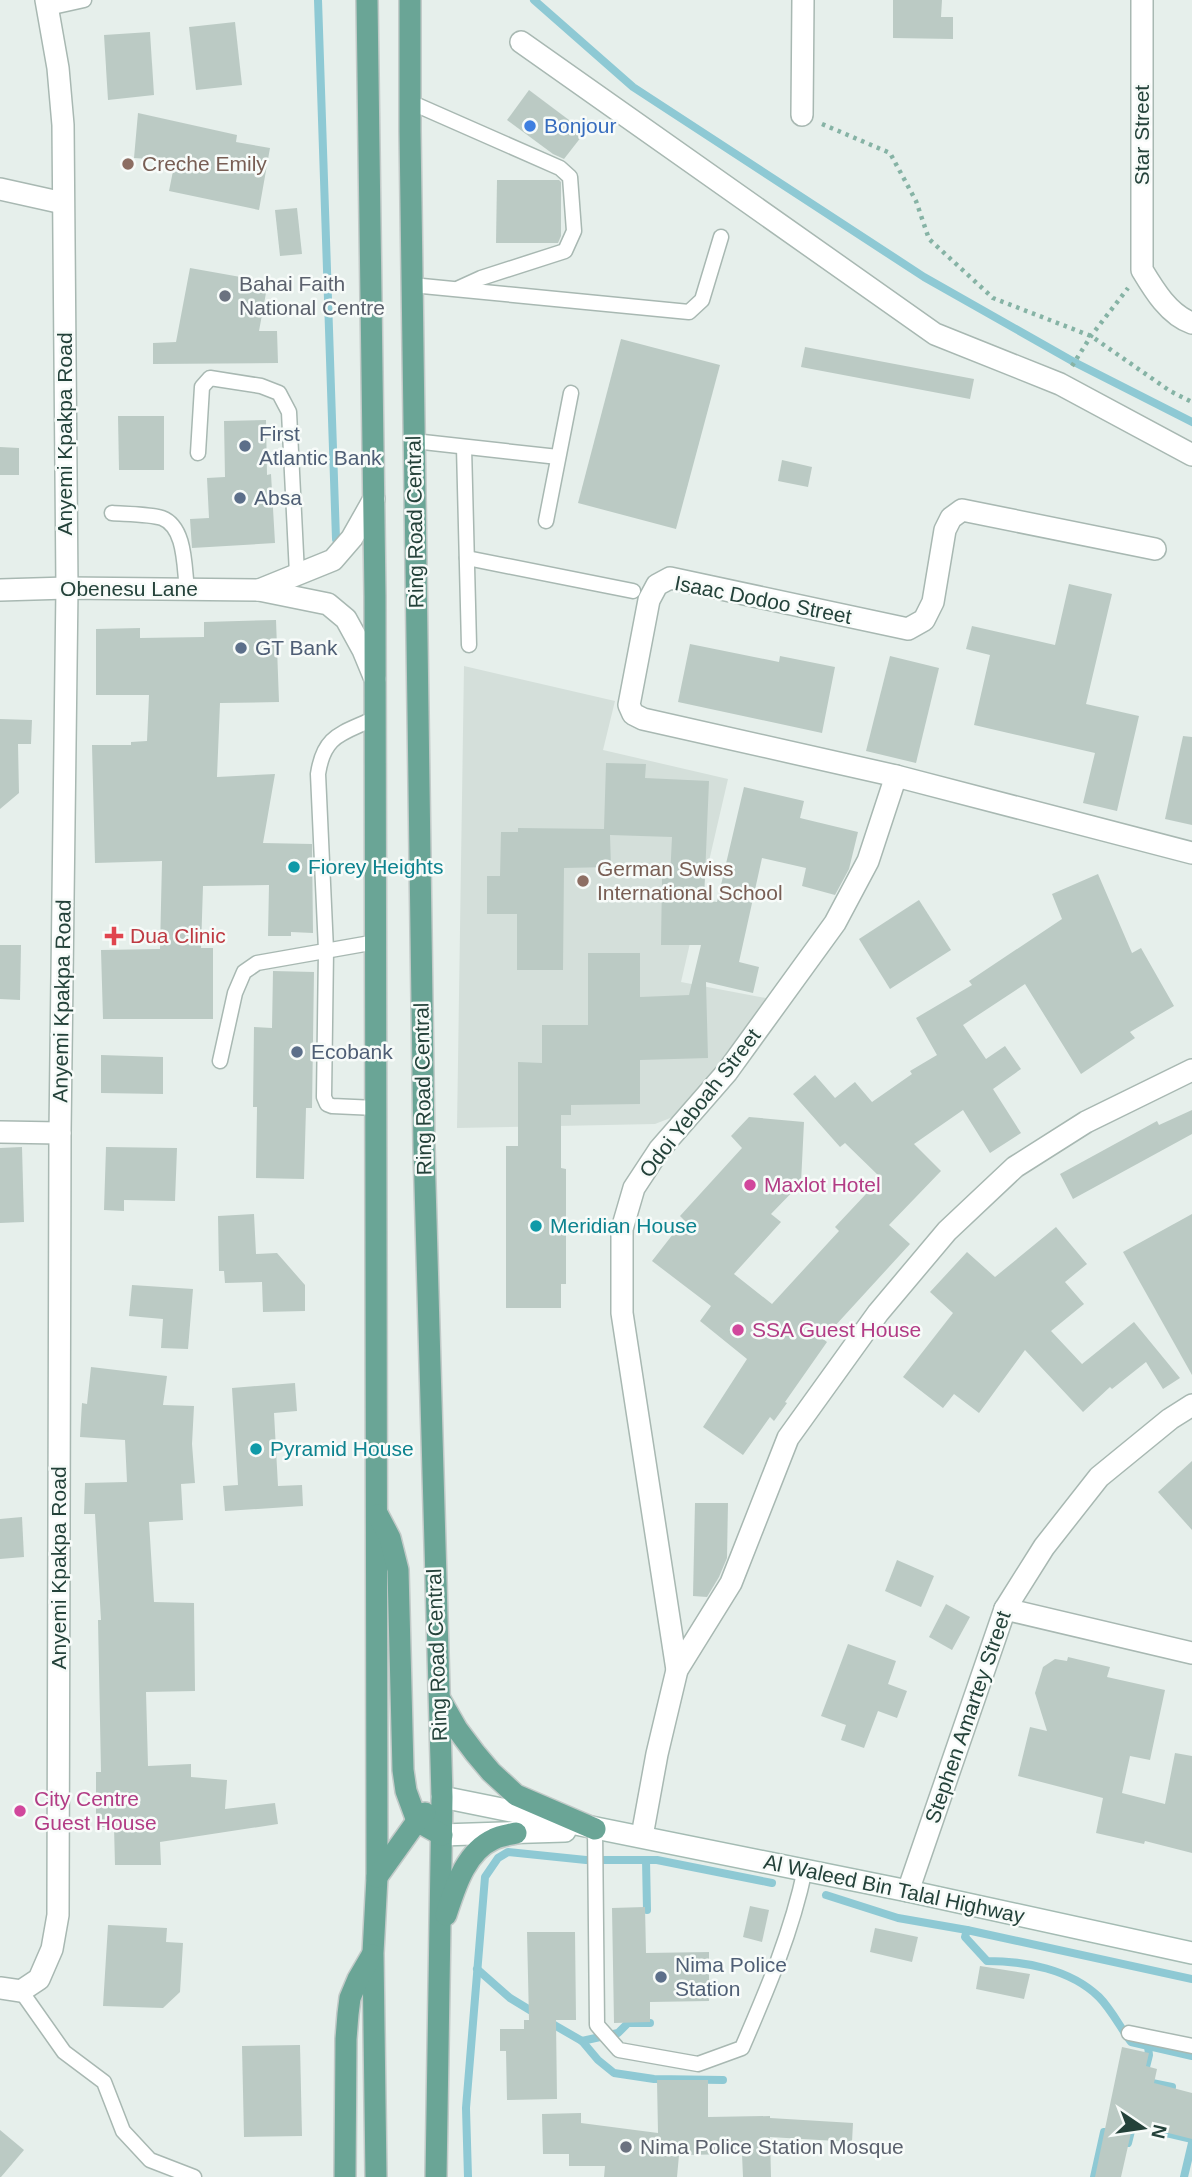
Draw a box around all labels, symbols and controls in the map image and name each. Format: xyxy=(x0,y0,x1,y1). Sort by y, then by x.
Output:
street label: Star Street xyxy=(1130,85,1153,185)
place label: Bonjour xyxy=(544,114,616,137)
marker: Bonjour xyxy=(522,118,538,134)
place label: Creche Emily xyxy=(142,152,267,175)
marker: Creche Emily xyxy=(120,156,136,172)
place label: Bahai Faith National Centre xyxy=(239,272,385,319)
marker: Bahai Faith National Centre xyxy=(217,288,233,304)
street label: Anyemi Kpakpa Road xyxy=(53,332,76,536)
place label: First Atlantic Bank xyxy=(259,422,382,469)
street label: Ring Road Central xyxy=(401,435,428,609)
marker: First Atlantic Bank xyxy=(237,438,253,454)
place label: Absa xyxy=(254,486,302,509)
marker: Absa xyxy=(232,490,248,506)
street label: Isaac Dodoo Street xyxy=(673,571,854,628)
street label: Obenesu Lane xyxy=(60,577,198,600)
place label: GT Bank xyxy=(255,636,338,659)
marker: GT Bank xyxy=(233,640,249,656)
place label: Fiorey Heights xyxy=(308,855,443,878)
place label: German Swiss International School xyxy=(597,857,783,904)
marker: Fiorey Heights xyxy=(286,859,302,875)
marker: German Swiss International School xyxy=(575,873,591,889)
street label: Anyemi Kpakpa Road xyxy=(48,899,75,1103)
place label: Dua Clinic xyxy=(130,924,226,947)
marker: Dua Clinic xyxy=(104,926,124,946)
street label: Ring Road Central xyxy=(409,1002,436,1176)
street label: Odoi Yeboah Street xyxy=(634,1024,765,1182)
place label: Ecobank xyxy=(311,1040,393,1063)
marker: Ecobank xyxy=(289,1044,305,1060)
place label: Maxlot Hotel xyxy=(764,1173,881,1196)
marker: Maxlot Hotel xyxy=(742,1177,758,1193)
place label: Meridian House xyxy=(550,1214,697,1237)
marker: Meridian House xyxy=(528,1218,544,1234)
place label: SSA Guest House xyxy=(752,1318,921,1341)
marker: SSA Guest House xyxy=(730,1322,746,1338)
place label: Pyramid House xyxy=(270,1437,414,1460)
marker: Pyramid House xyxy=(248,1441,264,1457)
street label: Anyemi Kpakpa Road xyxy=(47,1466,70,1670)
street label: Ring Road Central xyxy=(422,1568,451,1742)
street label: Stephen Amartey Street xyxy=(920,1608,1015,1826)
place label: City Centre Guest House xyxy=(34,1787,157,1834)
marker: City Centre Guest House xyxy=(12,1803,28,1819)
street label: Al Waleed Bin Talal Highway xyxy=(762,1850,1027,1928)
place label: Nima Police Station xyxy=(675,1953,787,2000)
marker: Nima Police Station xyxy=(653,1969,669,1985)
north arrow xyxy=(1108,2093,1178,2163)
text: N xyxy=(1147,2123,1171,2141)
place label: Nima Police Station Mosque xyxy=(640,2135,904,2158)
marker: Nima Police Station Mosque xyxy=(618,2139,634,2155)

